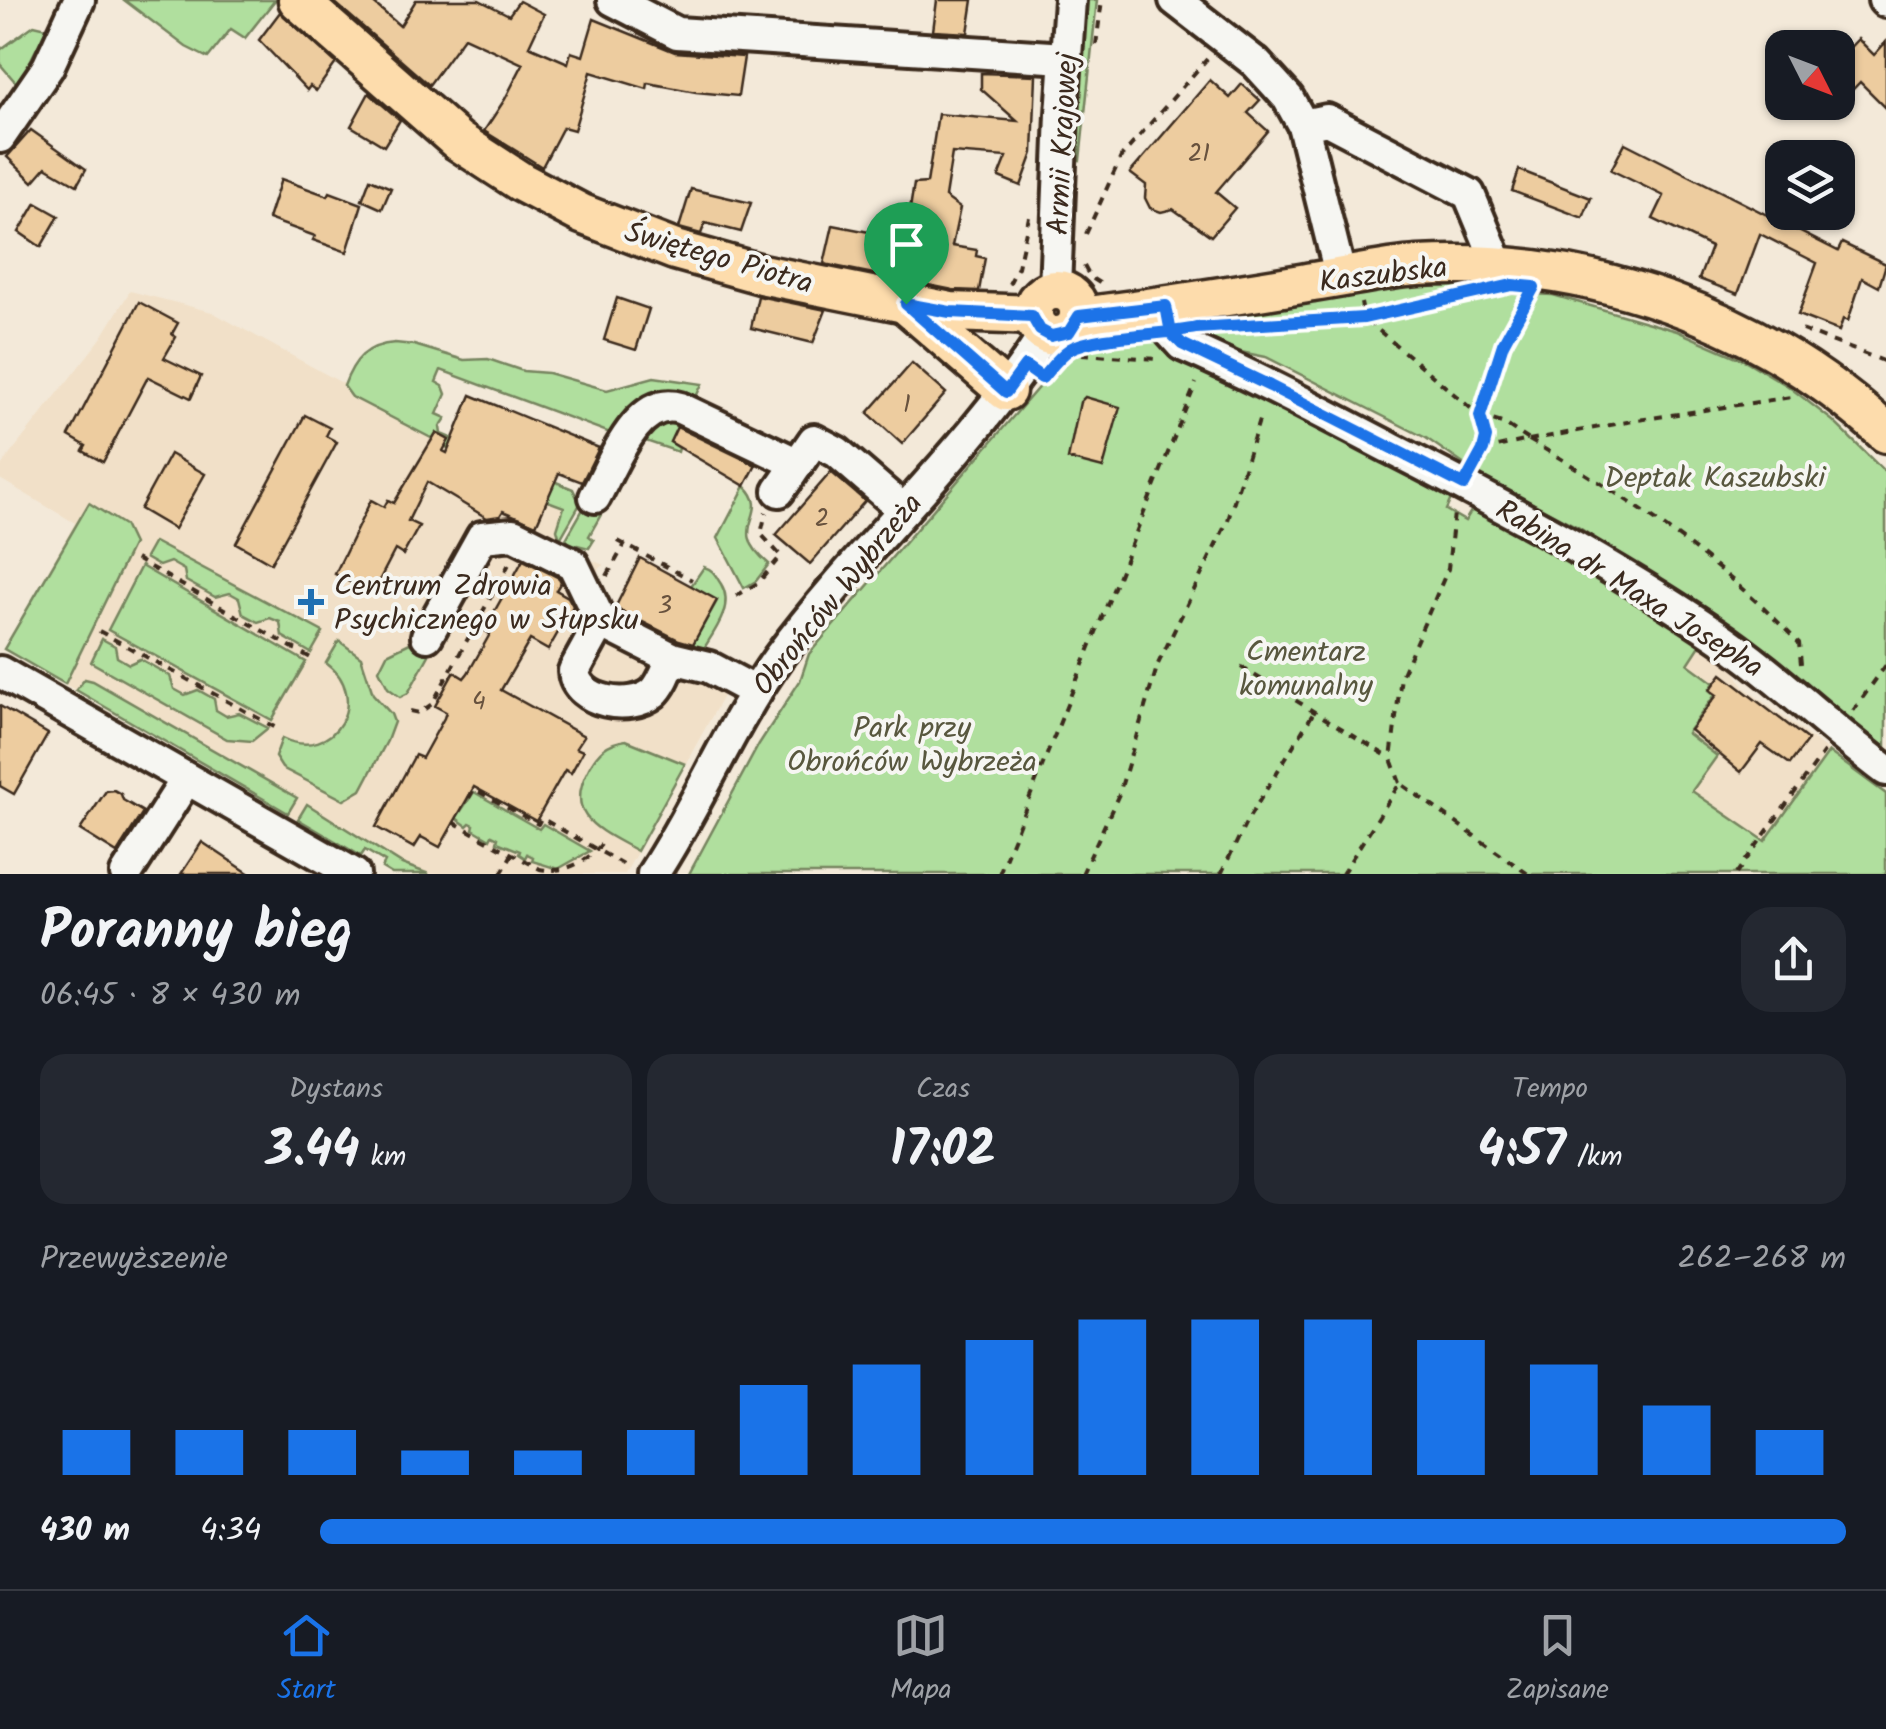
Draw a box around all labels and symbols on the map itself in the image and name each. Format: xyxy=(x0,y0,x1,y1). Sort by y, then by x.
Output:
north arrow xyxy=(1765,30,1855,120)
street label: Armii Krajowej xyxy=(1035,50,1093,237)
house number: 21 xyxy=(1188,134,1210,174)
pin xyxy=(864,202,949,305)
street label: Świętego Piotra xyxy=(619,209,818,309)
street label: Kaszubska xyxy=(1316,244,1450,308)
house number: 1 xyxy=(903,385,911,425)
park label: Deptak Kaszubski xyxy=(1605,455,1827,503)
street label: Obrońców Wybrzeża xyxy=(741,483,936,707)
street label: Rabina dr Maxa Josepha xyxy=(1485,488,1772,692)
house number: 2 xyxy=(815,499,829,539)
place label: Centrum Zdrowia Psychicznego w Słupsku xyxy=(334,563,639,645)
house number: 3 xyxy=(658,586,672,626)
marker: Centrum Zdrowia Psychicznego w Słupsku xyxy=(298,589,324,615)
park label: Cmentarz komunalny xyxy=(1239,629,1374,711)
house number: 4 xyxy=(472,682,486,722)
park label: Park przy Obrońców Wybrzeża xyxy=(787,705,1037,787)

